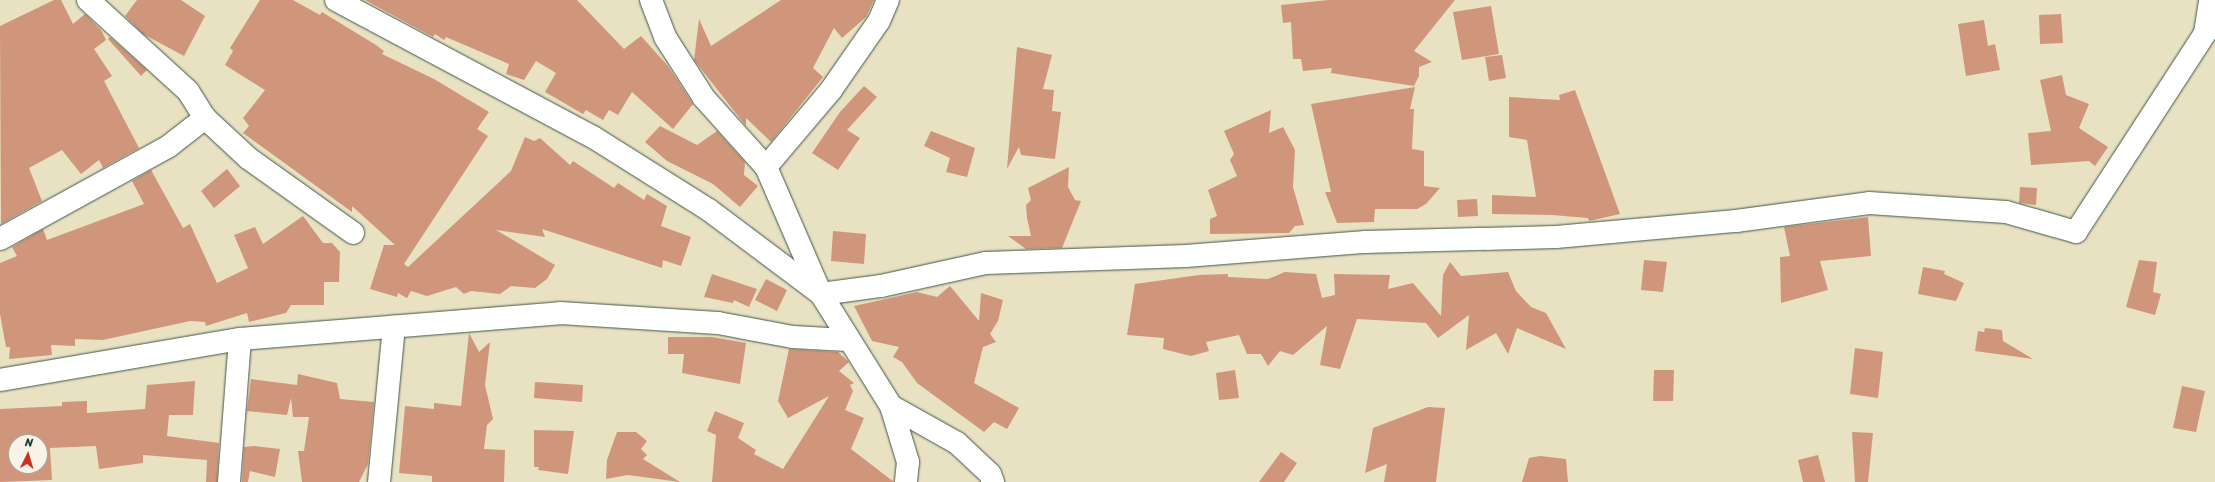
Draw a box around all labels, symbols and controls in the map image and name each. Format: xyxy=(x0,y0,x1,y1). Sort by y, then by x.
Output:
text: N xyxy=(24,433,34,452)
north arrow xyxy=(8,434,48,474)

